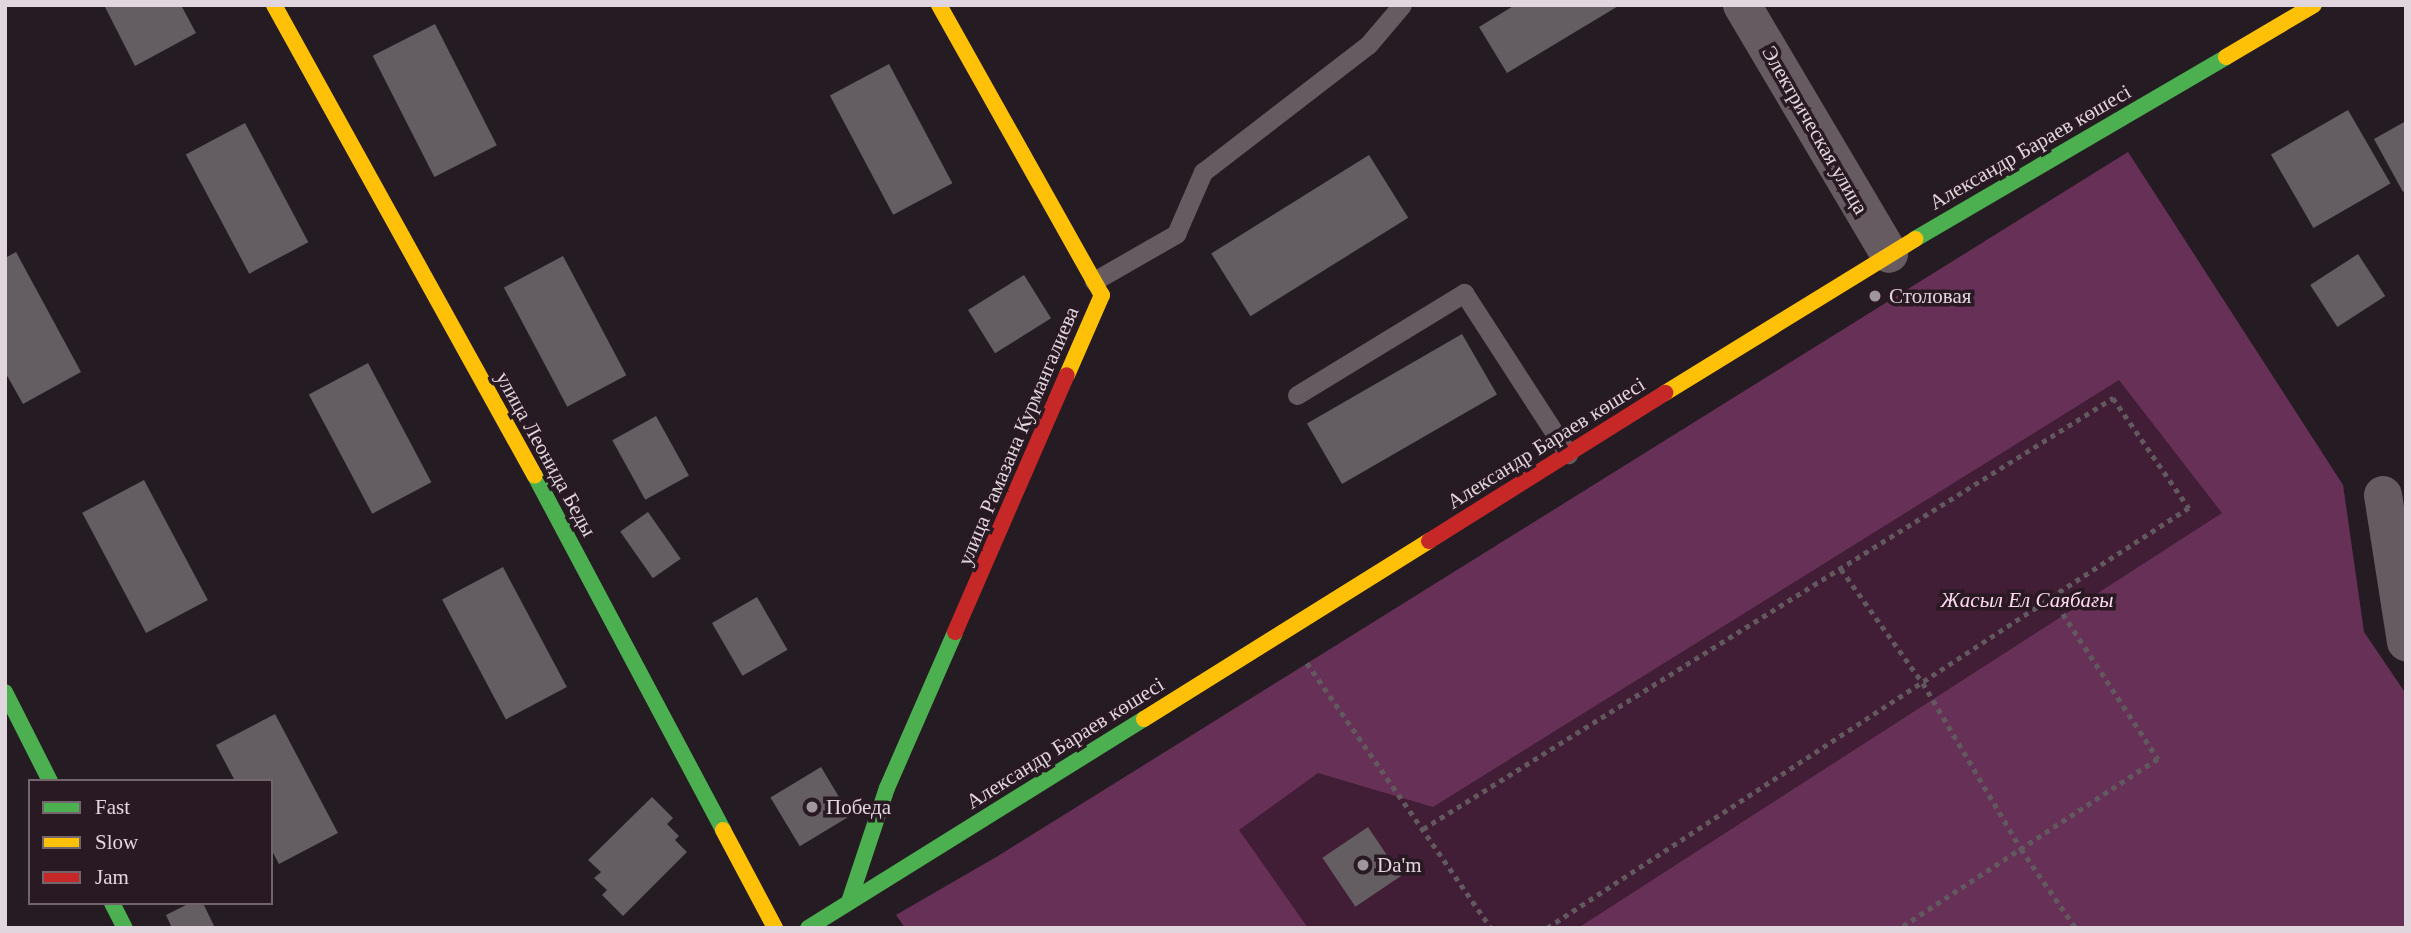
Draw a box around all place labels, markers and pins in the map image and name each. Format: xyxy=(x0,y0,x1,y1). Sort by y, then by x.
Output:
place label: Столовая xyxy=(1889,283,1971,309)
marker: Столовая xyxy=(1867,288,1883,304)
place label: Победа xyxy=(826,794,891,820)
marker: Победа xyxy=(804,799,820,815)
place label: Da'm xyxy=(1377,852,1422,878)
marker: Da'm xyxy=(1355,857,1371,873)

